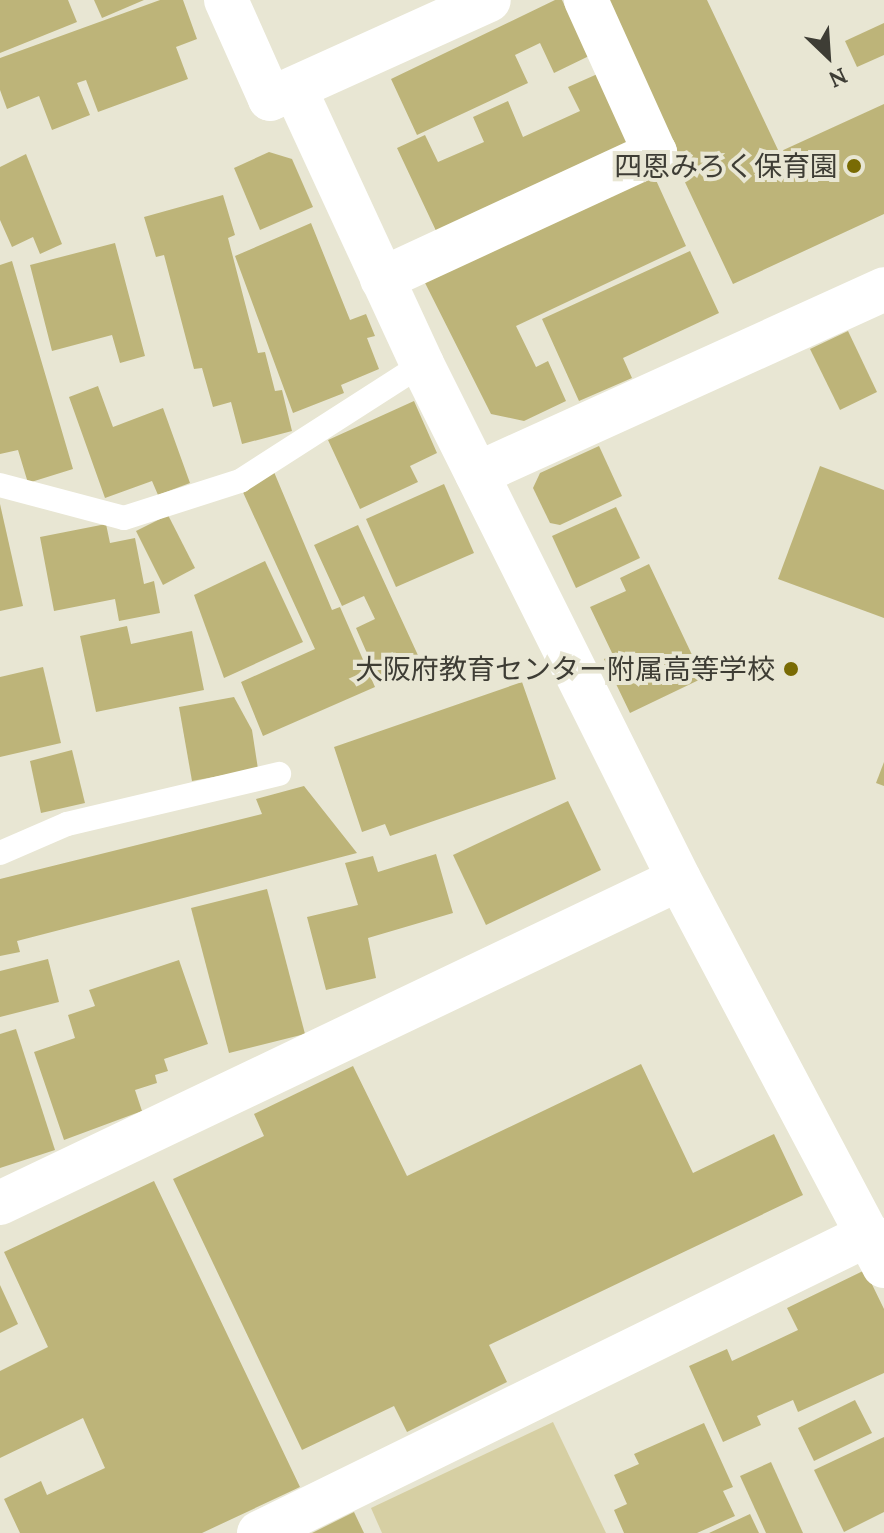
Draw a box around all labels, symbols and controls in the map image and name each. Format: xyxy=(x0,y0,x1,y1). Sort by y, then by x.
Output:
north arrow xyxy=(788,16,868,96)
text: N xyxy=(825,61,852,94)
place label: 四恩みろく保育園 xyxy=(614,149,838,183)
marker: 四恩みろく保育園 xyxy=(845,157,863,175)
place label: 大阪府教育センター附属高等学校 xyxy=(355,652,775,686)
marker: 大阪府教育センター附属高等学校 xyxy=(782,660,800,678)

